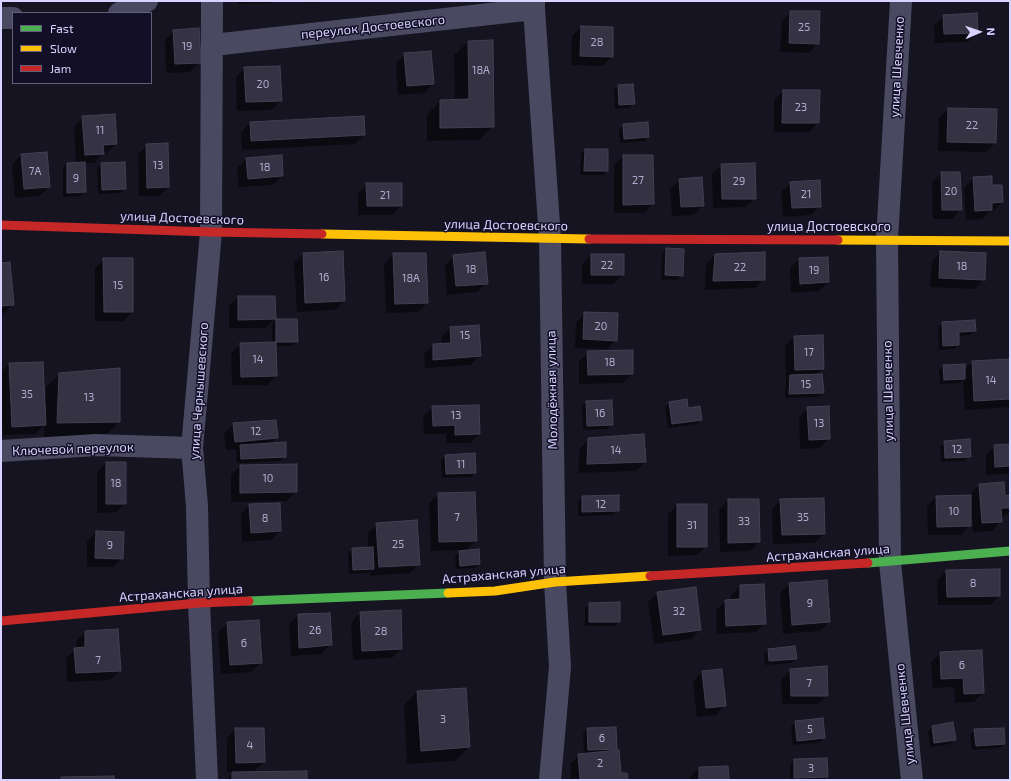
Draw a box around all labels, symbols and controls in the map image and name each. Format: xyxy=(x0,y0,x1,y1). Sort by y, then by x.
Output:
legend xyxy=(12,12,152,84)
street label: переулок Достоевского xyxy=(300,12,446,42)
north arrow xyxy=(959,12,999,52)
street label: улица Шевченко xyxy=(887,16,907,118)
house number: 25 xyxy=(798,20,810,34)
text: Fast xyxy=(50,21,73,35)
text: N xyxy=(985,27,998,36)
house number: 28 xyxy=(591,35,603,49)
house number: 19 xyxy=(182,39,192,53)
text: Slow xyxy=(50,41,77,55)
text: Jam xyxy=(50,61,71,75)
house number: 18А xyxy=(472,63,490,77)
house number: 20 xyxy=(257,77,269,91)
house number: 23 xyxy=(795,100,807,114)
house number: 22 xyxy=(966,118,978,132)
house number: 11 xyxy=(96,123,104,137)
house number: 13 xyxy=(153,158,163,172)
house number: 18 xyxy=(259,160,271,174)
house number: 7А xyxy=(29,164,41,178)
house number: 9 xyxy=(73,171,79,185)
house number: 27 xyxy=(632,173,644,187)
house number: 29 xyxy=(733,174,745,188)
house number: 20 xyxy=(945,184,957,198)
house number: 21 xyxy=(801,187,811,201)
house number: 21 xyxy=(380,188,390,202)
street label: улица Достоевского xyxy=(120,208,244,228)
street label: улица Достоевского xyxy=(444,216,568,234)
street label: улица Достоевского xyxy=(767,219,891,235)
house number: 22 xyxy=(601,258,613,272)
house number: 18 xyxy=(956,259,968,273)
house number: 22 xyxy=(734,260,746,274)
house number: 18 xyxy=(465,262,477,276)
house number: 19 xyxy=(809,263,819,277)
house number: 16 xyxy=(319,270,329,284)
house number: 18А xyxy=(402,271,420,285)
house number: 15 xyxy=(113,278,123,292)
house number: 20 xyxy=(595,319,607,333)
street label: улица Чернышевского xyxy=(186,322,212,460)
house number: 15 xyxy=(460,328,470,342)
street label: Молодёжная улица xyxy=(543,330,561,450)
street label: улица Шевченко xyxy=(879,340,897,442)
house number: 17 xyxy=(804,345,814,359)
house number: 14 xyxy=(252,352,264,366)
house number: 18 xyxy=(604,355,616,369)
house number: 14 xyxy=(985,373,997,387)
house number: 15 xyxy=(801,377,811,391)
house number: 35 xyxy=(21,387,33,401)
house number: 13 xyxy=(84,390,94,404)
house number: 16 xyxy=(595,406,605,420)
house number: 13 xyxy=(451,408,461,422)
house number: 13 xyxy=(814,416,824,430)
house number: 12 xyxy=(251,424,261,438)
street label: Ключевой переулок xyxy=(12,439,134,459)
house number: 12 xyxy=(952,442,962,456)
house number: 14 xyxy=(610,443,622,457)
house number: 11 xyxy=(457,457,465,471)
house number: 10 xyxy=(262,471,274,485)
house number: 18 xyxy=(110,476,122,490)
house number: 12 xyxy=(596,497,606,511)
house number: 10 xyxy=(948,504,960,518)
house number: 7 xyxy=(454,510,460,524)
house number: 35 xyxy=(797,510,809,524)
house number: 8 xyxy=(262,511,268,525)
house number: 33 xyxy=(738,514,750,528)
house number: 31 xyxy=(687,518,697,532)
house number: 25 xyxy=(392,537,404,551)
house number: 9 xyxy=(107,538,113,552)
street label: Астраханская улица xyxy=(766,541,890,565)
street label: Астраханская улица xyxy=(442,561,566,587)
house number: 8 xyxy=(970,576,976,590)
street label: Астраханская улица xyxy=(119,581,243,605)
house number: 9 xyxy=(807,596,813,610)
house number: 32 xyxy=(673,604,685,618)
house number: 26 xyxy=(309,623,321,637)
house number: 28 xyxy=(375,624,387,638)
house number: 6 xyxy=(241,636,247,650)
house number: 7 xyxy=(95,653,101,667)
house number: 6 xyxy=(959,658,965,672)
street label: улица Шевченко xyxy=(892,663,918,765)
house number: 7 xyxy=(806,676,812,690)
house number: 3 xyxy=(440,712,446,726)
house number: 5 xyxy=(807,722,813,736)
house number: 6 xyxy=(599,731,605,745)
house number: 4 xyxy=(247,738,253,752)
house number: 2 xyxy=(597,756,603,770)
house number: 3 xyxy=(808,761,814,775)

